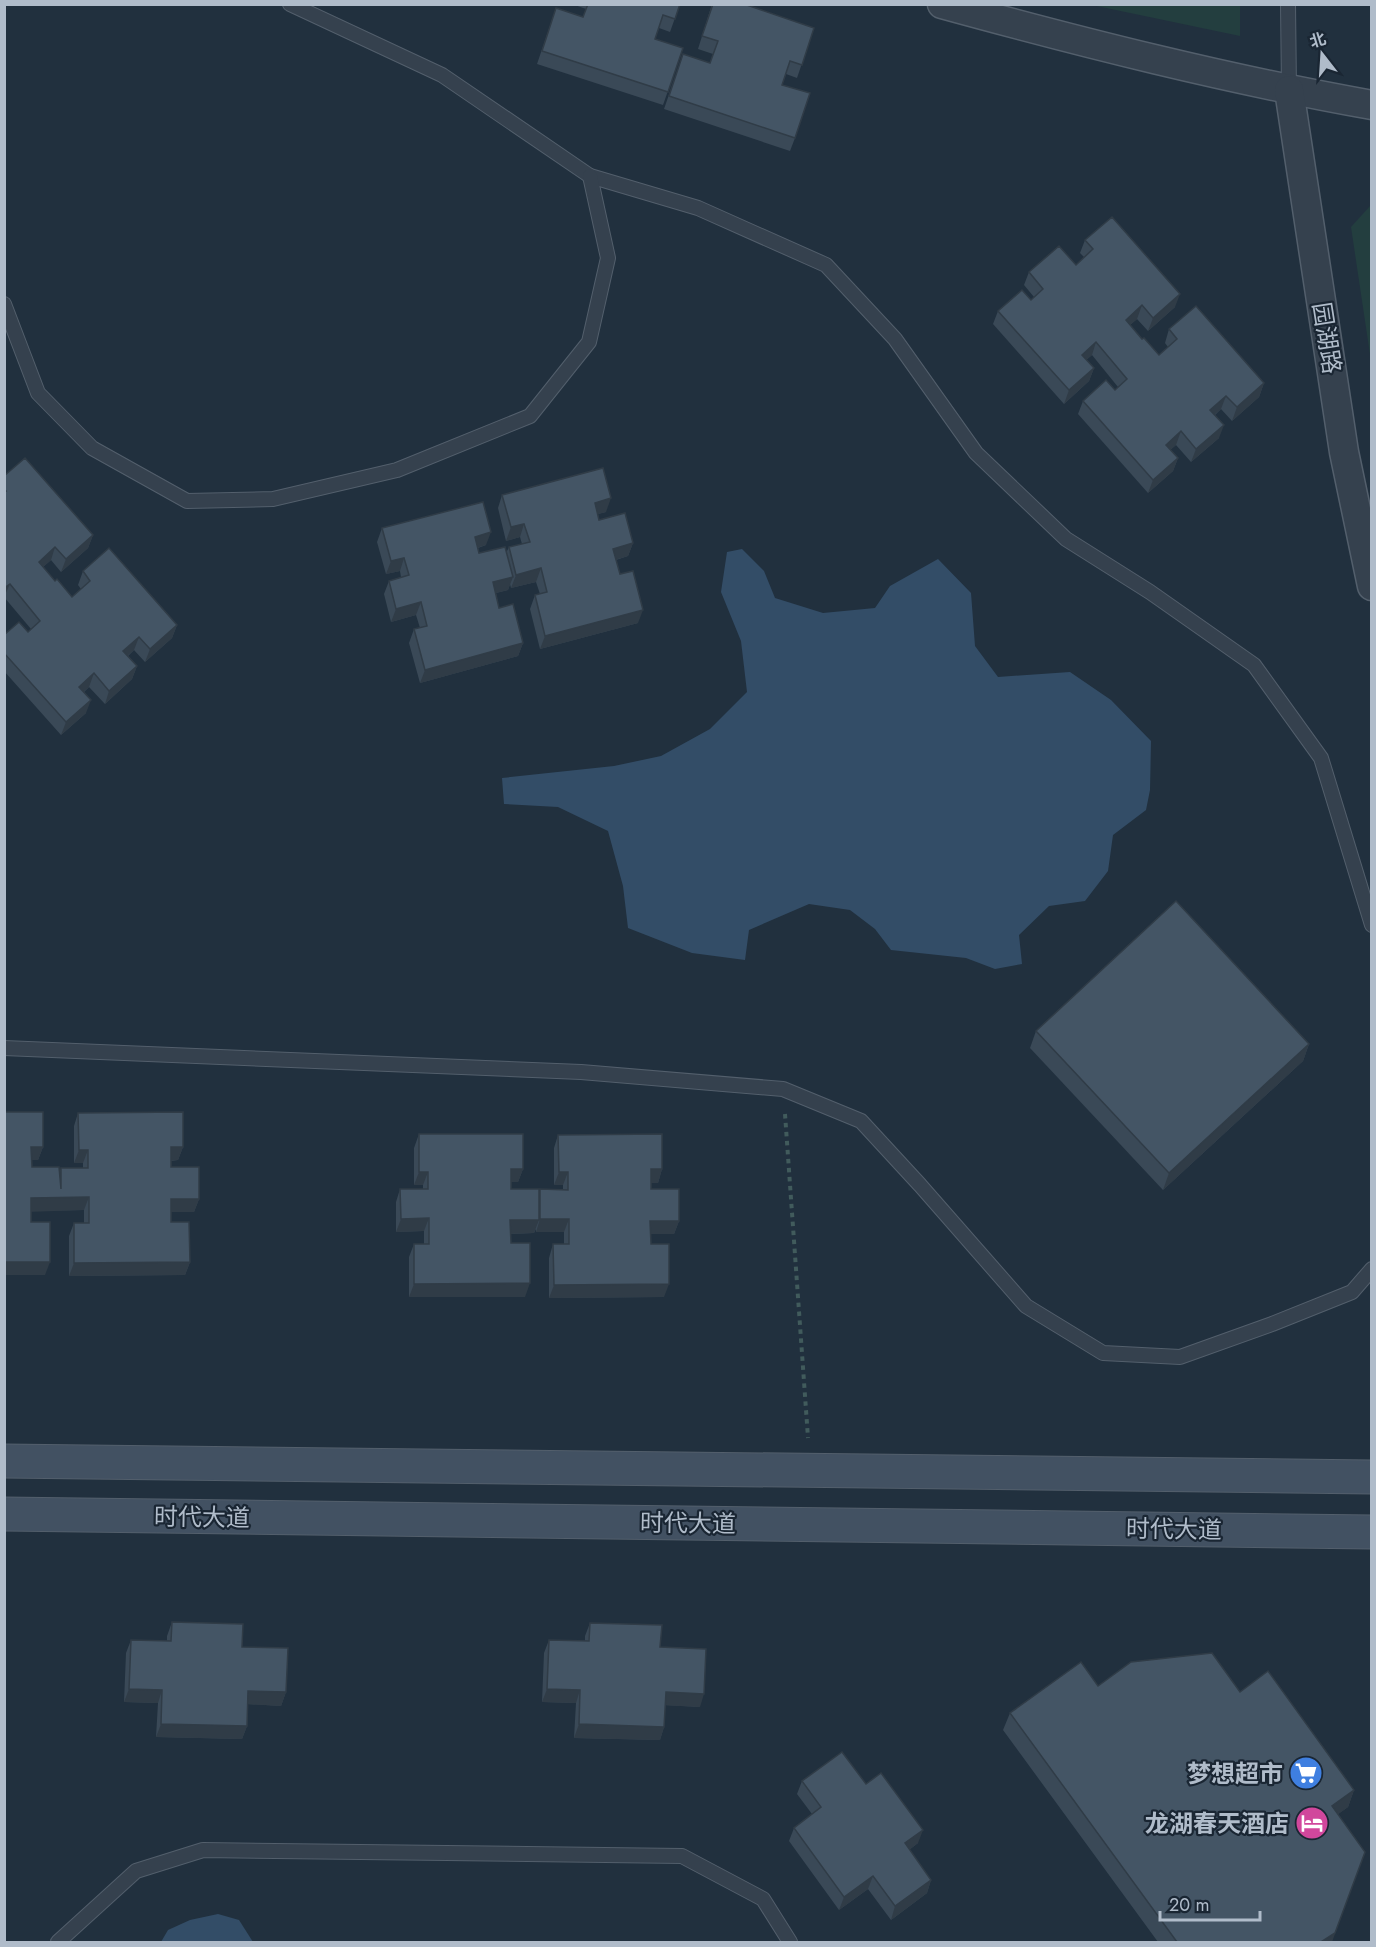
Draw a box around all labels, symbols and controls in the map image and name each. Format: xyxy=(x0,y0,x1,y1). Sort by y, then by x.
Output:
north arrow xyxy=(1292,24,1352,84)
text: 北 xyxy=(1307,27,1329,53)
street label: 园湖路 xyxy=(1304,300,1350,376)
street label: 时代大道 xyxy=(154,1499,250,1535)
street label: 时代大道 xyxy=(640,1505,736,1541)
street label: 时代大道 xyxy=(1126,1511,1222,1547)
supermarket icon: 梦想超市 xyxy=(1288,1755,1324,1791)
place label: 梦想超市 xyxy=(1187,1756,1283,1791)
hotel icon: 龙湖春天酒店 xyxy=(1294,1805,1330,1841)
place label: 龙湖春天酒店 xyxy=(1145,1806,1289,1841)
scale bar xyxy=(1160,1884,1260,1922)
text: 20 m xyxy=(1169,1892,1209,1918)

